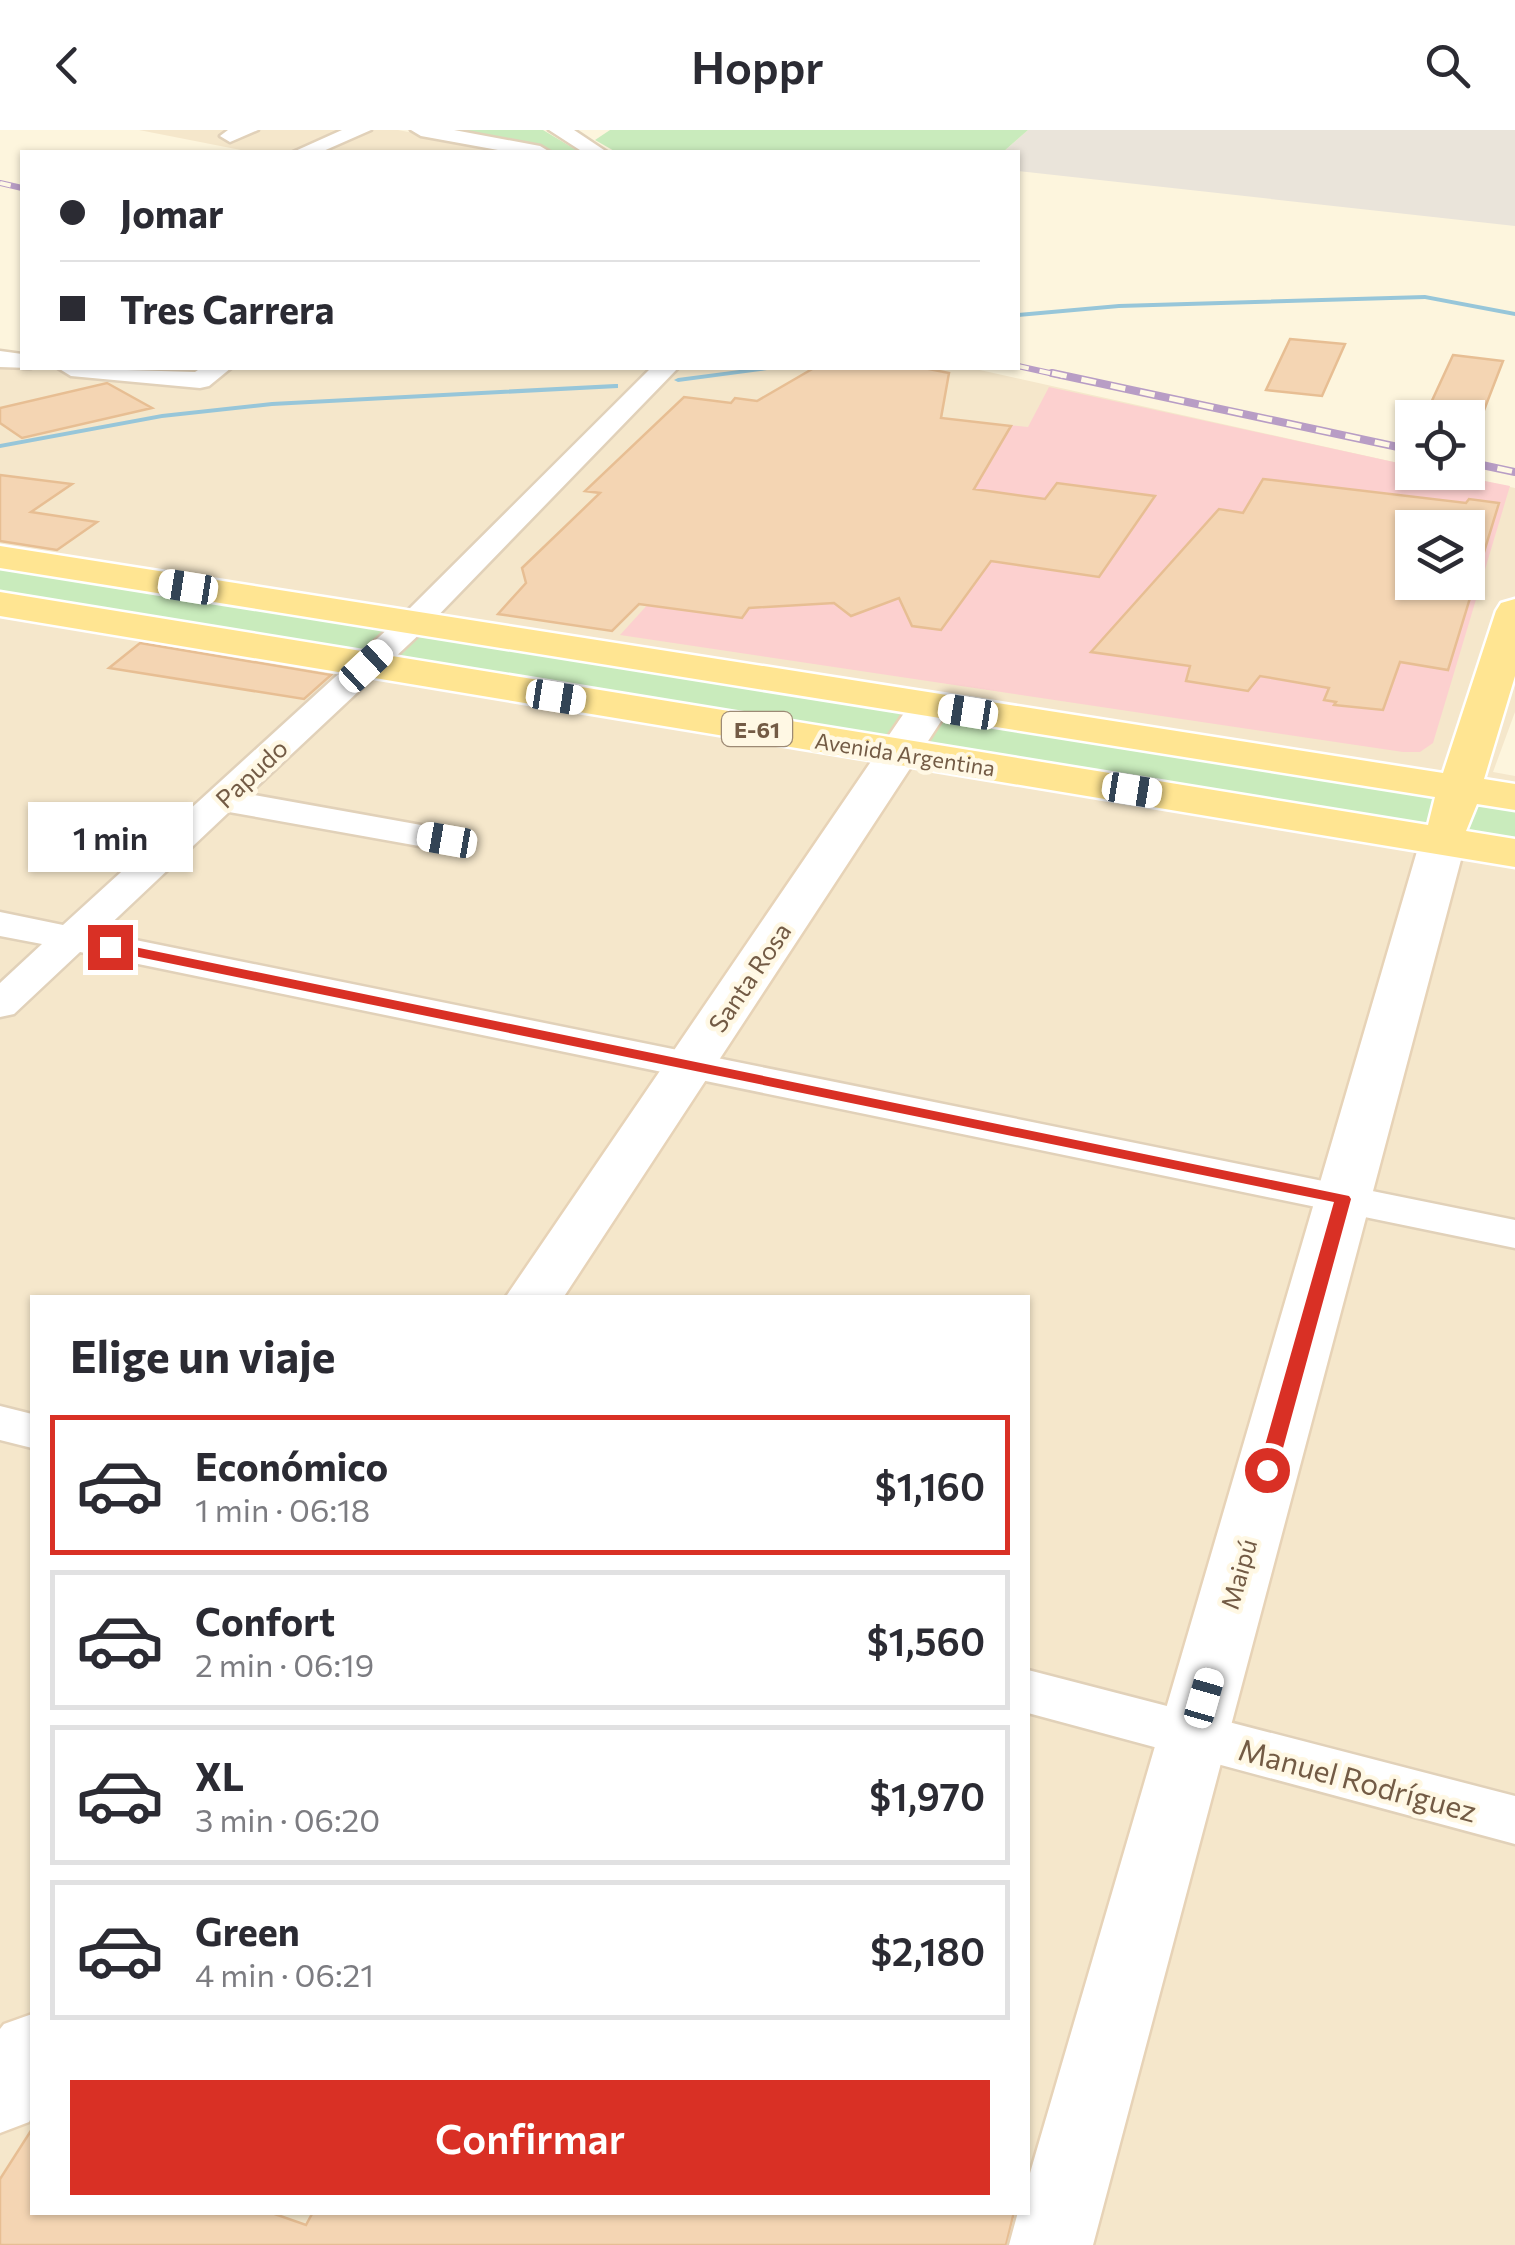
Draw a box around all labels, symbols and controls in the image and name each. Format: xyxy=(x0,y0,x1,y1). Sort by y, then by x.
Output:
icon: back xyxy=(40,38,95,93)
text: Hoppr xyxy=(691,38,824,93)
icon: search xyxy=(1420,38,1475,93)
text: Jomar xyxy=(120,189,224,236)
text: Tres Carrera xyxy=(120,285,334,332)
map controls xyxy=(1395,400,1485,600)
button: locate xyxy=(1395,400,1485,490)
button: layers xyxy=(1395,510,1485,600)
car xyxy=(156,567,220,607)
car xyxy=(334,635,398,697)
car xyxy=(524,677,588,717)
car xyxy=(936,692,1000,732)
road number: E-61 xyxy=(722,712,792,746)
street label: Avenida Argentina xyxy=(813,726,997,782)
street label: Papudo xyxy=(209,732,293,814)
car xyxy=(1100,770,1164,810)
callout: 1 min xyxy=(28,802,192,872)
text: 1 min xyxy=(73,817,148,857)
car xyxy=(415,820,479,860)
street label: Santa Rosa xyxy=(702,917,796,1037)
route end xyxy=(88,925,133,970)
text: Elige un viaje xyxy=(70,1327,335,1382)
icon: car xyxy=(75,1440,165,1530)
text: Económico xyxy=(195,1442,388,1489)
route start xyxy=(1245,1448,1290,1493)
text: $1,160 xyxy=(875,1462,985,1509)
text: 1 min · 06:18 xyxy=(195,1489,370,1529)
street label: Maipú xyxy=(1214,1535,1262,1613)
icon: car xyxy=(75,1595,165,1685)
text: Confort xyxy=(195,1597,335,1644)
text: $1,560 xyxy=(867,1617,985,1664)
text: 2 min · 06:19 xyxy=(195,1644,374,1684)
car xyxy=(1181,1665,1227,1731)
street label: Manuel Rodríguez xyxy=(1235,1729,1481,1829)
icon: car xyxy=(75,1750,165,1840)
text: XL xyxy=(195,1752,244,1799)
text: $1,970 xyxy=(869,1772,985,1819)
text: 3 min · 06:20 xyxy=(195,1799,380,1839)
icon: car xyxy=(75,1905,165,1995)
text: Green xyxy=(195,1907,300,1954)
text: $2,180 xyxy=(870,1927,985,1974)
text: 4 min · 06:21 xyxy=(195,1954,374,1994)
button: Confirmar xyxy=(70,2080,990,2195)

